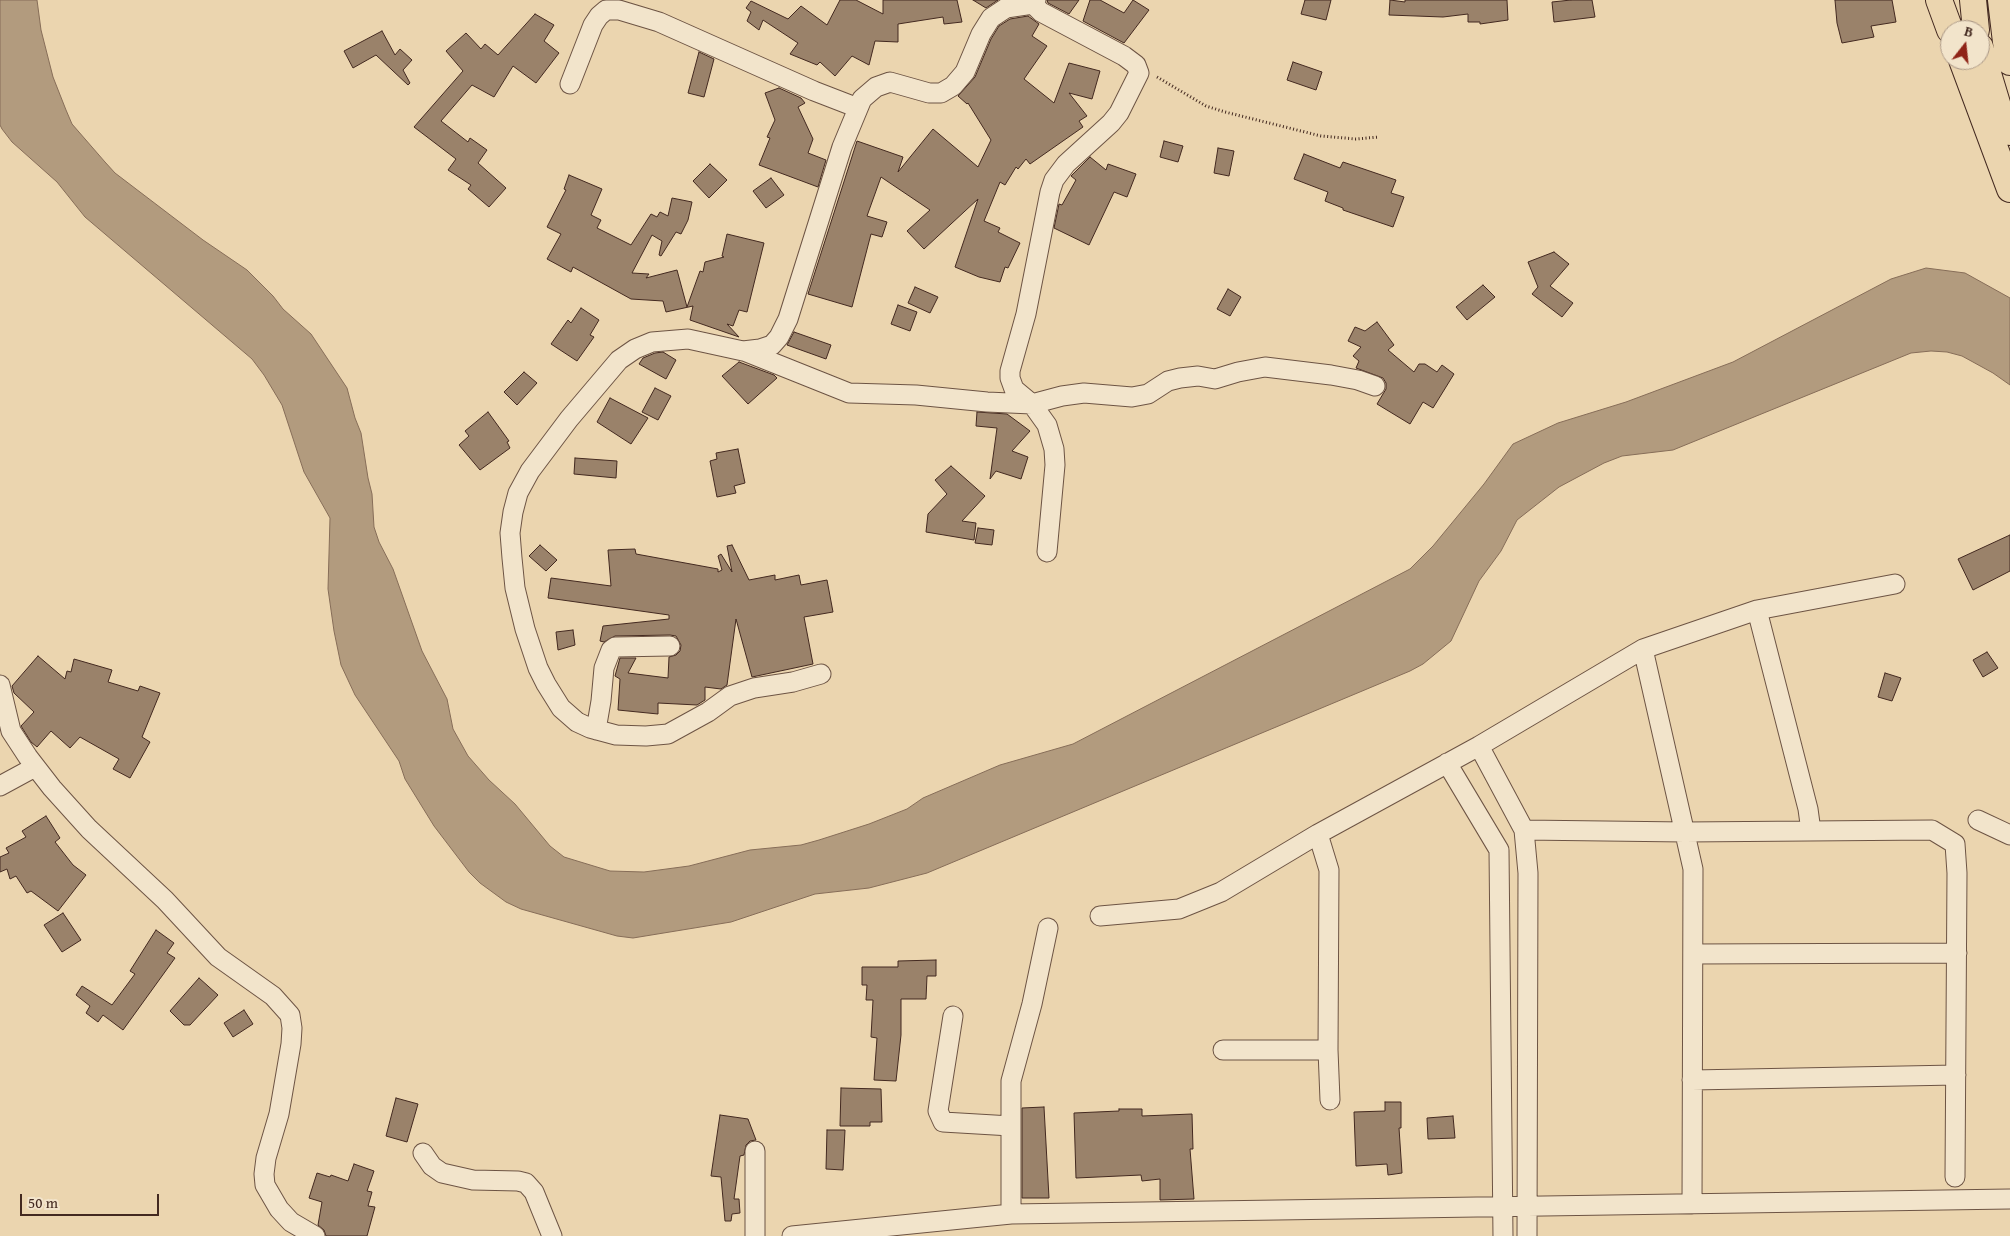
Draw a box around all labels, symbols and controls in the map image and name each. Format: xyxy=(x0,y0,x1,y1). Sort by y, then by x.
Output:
north arrow xyxy=(1940,20,1990,70)
text: B xyxy=(1962,21,1976,42)
scale bar xyxy=(22,1184,161,1216)
text: 50 m xyxy=(28,1192,58,1213)

